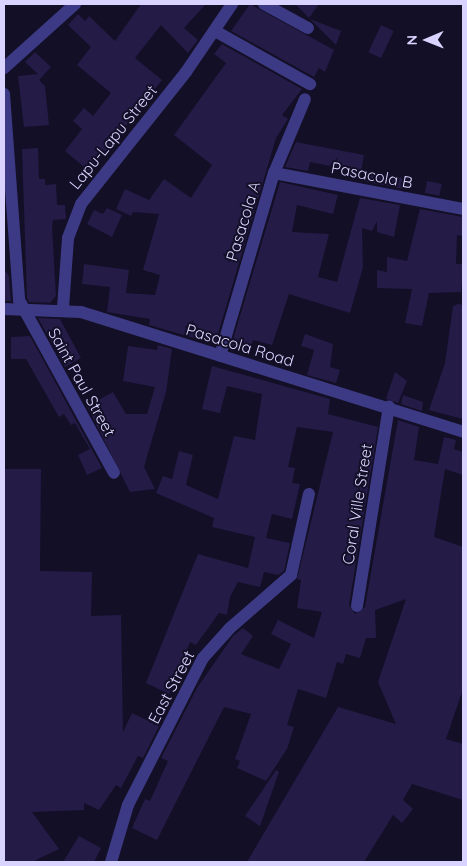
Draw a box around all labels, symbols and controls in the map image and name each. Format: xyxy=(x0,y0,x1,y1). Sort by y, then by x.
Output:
north arrow xyxy=(402,15,452,65)
text: N xyxy=(403,35,421,46)
street label: Lapu-Lapu Street xyxy=(65,81,161,193)
street label: Pasacola B xyxy=(330,158,414,192)
street label: Pasacola A xyxy=(222,179,264,263)
street label: Pasacola Road xyxy=(184,319,296,371)
street label: Saint Paul Street xyxy=(44,324,120,440)
street label: Coral Ville Street xyxy=(338,442,376,566)
street label: East Street xyxy=(144,647,198,727)

